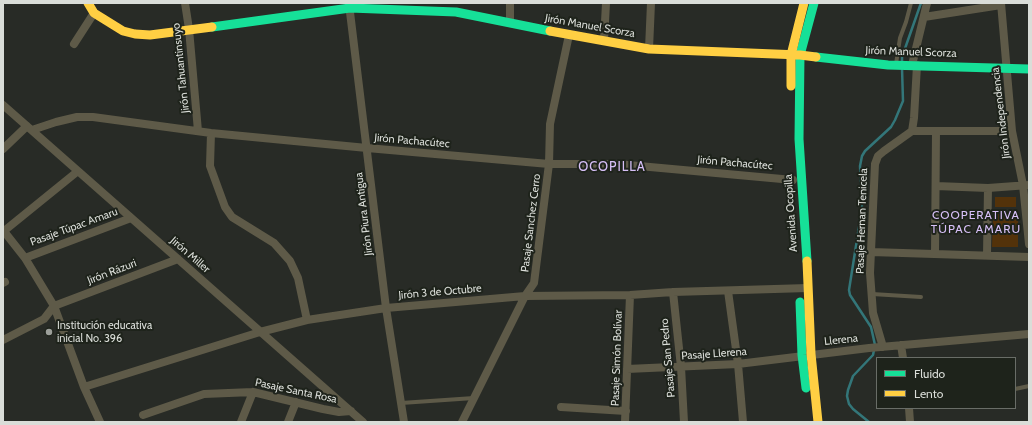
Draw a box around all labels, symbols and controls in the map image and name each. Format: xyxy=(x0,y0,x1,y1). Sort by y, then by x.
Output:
street label: Jirón Manuel Scorza xyxy=(544,12,636,40)
street label: Jirón Tahuantinsuyo xyxy=(170,22,192,114)
street label: Jirón Manuel Scorza xyxy=(865,44,957,60)
street label: Jirón Independencia xyxy=(989,67,1013,159)
street label: Jirón Pachacútec xyxy=(374,131,450,151)
street label: Jirón Pachacútec xyxy=(697,153,773,173)
district label: OCOPILLA xyxy=(578,159,646,175)
street label: Pasaje Hernan Tenicela xyxy=(854,168,870,274)
street label: Jirón Piura Antigua xyxy=(352,172,376,256)
street label: Pasaje Sanchez Cerro xyxy=(518,173,544,273)
street label: Avenida Ocopilla xyxy=(782,174,800,252)
street label: Pasaje Túpac Amaru xyxy=(28,205,120,249)
district label: COOPERATIVA TÚPAC AMARU xyxy=(931,208,1021,236)
street label: Jirón Miller xyxy=(167,234,213,276)
street label: Jirón Rázuri xyxy=(86,257,138,287)
street label: Jirón 3 de Octubre xyxy=(398,282,482,302)
street label: Pasaje Simón Bolívar xyxy=(609,310,625,406)
street label: Pasaje San Pedro xyxy=(658,318,678,398)
place label: Institución educativa inicial No. 396 xyxy=(57,319,152,345)
marker: Institución educativa inicial No. 396 xyxy=(44,327,54,337)
street label: Llerena xyxy=(823,332,859,348)
street label: Pasaje Llerena xyxy=(681,345,747,363)
legend xyxy=(876,357,1016,409)
text: Fluido xyxy=(914,366,945,381)
street label: Pasaje Santa Rosa xyxy=(254,376,338,406)
text: Lento xyxy=(914,386,943,401)

